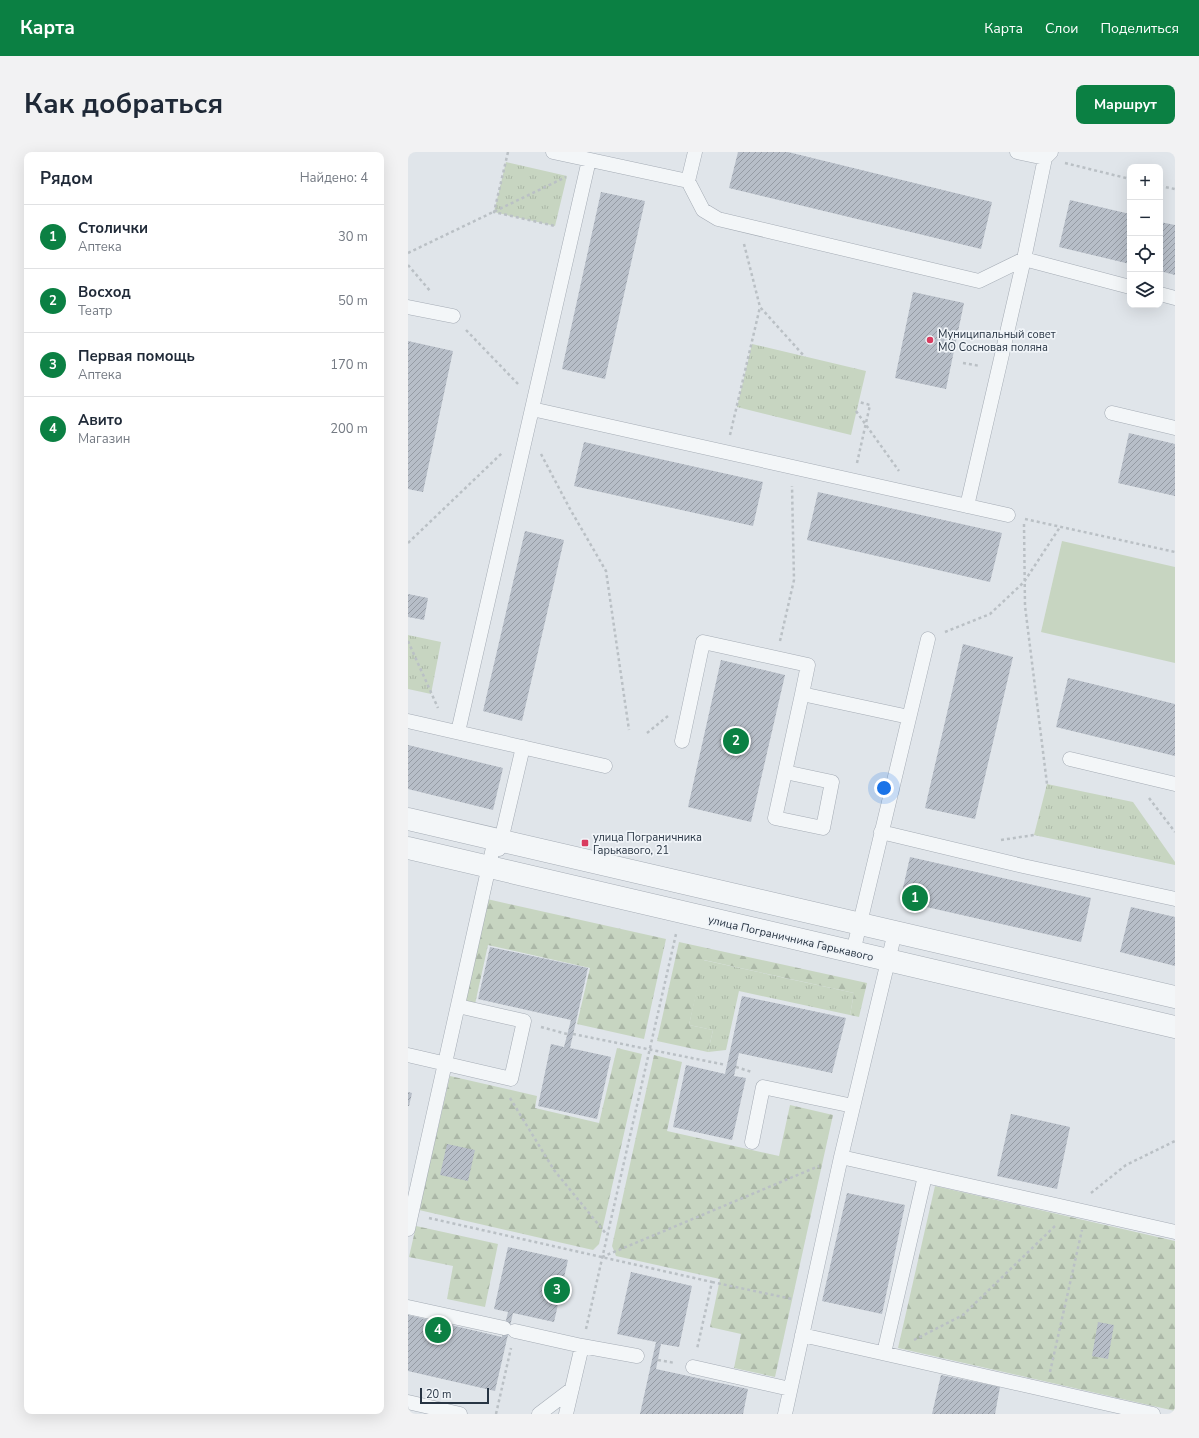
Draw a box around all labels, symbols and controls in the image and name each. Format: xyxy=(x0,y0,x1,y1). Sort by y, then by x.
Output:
text: Карта xyxy=(20,15,75,41)
text: Карта xyxy=(984,19,1023,38)
text: Слои xyxy=(1045,19,1079,38)
text: Поделиться xyxy=(1101,19,1179,38)
text: Как добраться xyxy=(24,85,223,123)
button: Маршрут xyxy=(1076,85,1175,124)
map controls xyxy=(1127,164,1163,308)
button: + xyxy=(1127,164,1163,200)
text: Рядом xyxy=(40,167,93,190)
text: Найдено: 4 xyxy=(300,169,368,187)
button: − xyxy=(1127,200,1163,236)
text: Столички xyxy=(78,218,148,238)
text: 1 xyxy=(49,228,57,246)
text: 30 m xyxy=(338,228,368,246)
button: locate xyxy=(1127,236,1163,272)
text: Аптека xyxy=(78,238,122,256)
button: layers xyxy=(1127,272,1163,308)
text: Восход xyxy=(78,282,131,302)
text: 2 xyxy=(49,292,57,310)
text: 50 m xyxy=(338,292,368,310)
text: Театр xyxy=(78,302,112,320)
place label: Муниципальный совет МО Сосновая поляна xyxy=(938,327,1056,355)
marker: Муниципальный совет МО Сосновая поляна xyxy=(925,335,935,345)
text: Первая помощь xyxy=(78,346,195,366)
text: 3 xyxy=(49,356,57,374)
text: 170 m xyxy=(330,356,368,374)
text: Аптека xyxy=(78,366,122,384)
text: Авито xyxy=(78,410,123,430)
text: 4 xyxy=(49,420,57,438)
text: 200 m xyxy=(330,420,368,438)
text: Магазин xyxy=(78,430,130,448)
pin: 2 xyxy=(723,726,749,756)
your location xyxy=(874,778,894,798)
place label: улица Пограничника Гарькавого, 21 xyxy=(593,830,702,858)
marker: улица Пограничника Гарькавого, 21 xyxy=(580,838,590,848)
pin: 1 xyxy=(902,883,928,913)
street label: улица Пограничника Гарькавого xyxy=(707,912,875,965)
pin: 3 xyxy=(544,1275,570,1305)
pin: 4 xyxy=(425,1315,451,1345)
scale bar xyxy=(420,1386,489,1405)
text: 20 m xyxy=(426,1387,451,1402)

